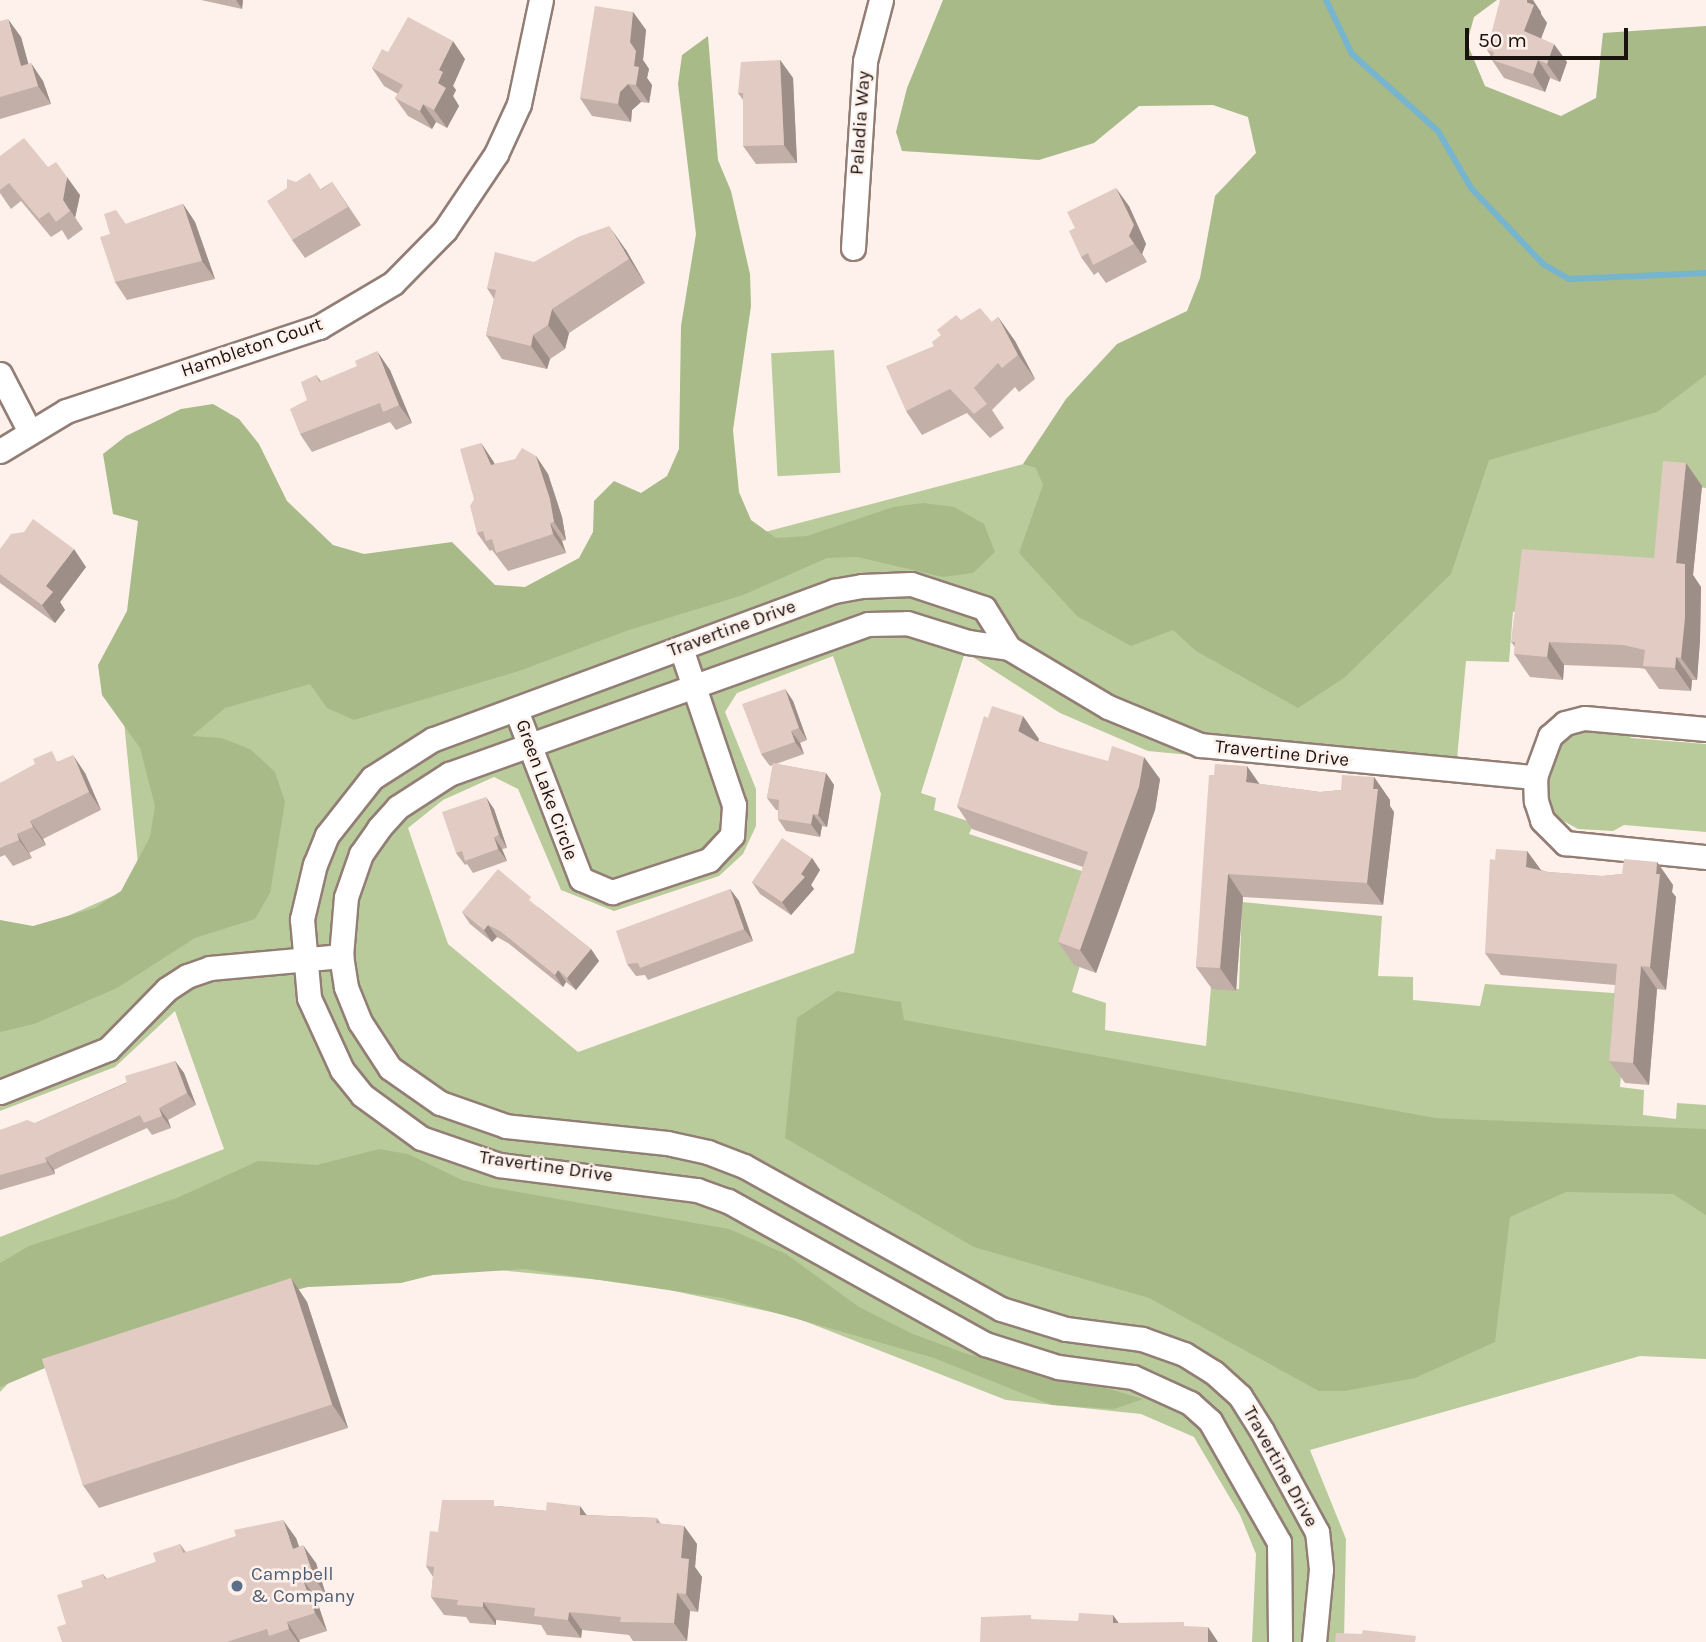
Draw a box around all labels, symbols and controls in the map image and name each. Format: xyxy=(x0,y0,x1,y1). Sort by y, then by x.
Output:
scale bar xyxy=(1468,14,1631,58)
text: 50 m xyxy=(1478,28,1527,52)
street label: Paladia Way xyxy=(846,70,876,176)
street label: Hambleton Court xyxy=(178,313,326,383)
street label: Travertine Drive xyxy=(665,595,799,663)
street label: Green Lake Circle xyxy=(510,717,582,863)
street label: Travertine Drive xyxy=(1214,736,1350,772)
street label: Travertine Drive xyxy=(478,1146,614,1188)
street label: Travertine Drive xyxy=(1237,1403,1323,1531)
place label: Campbell & Company xyxy=(251,1564,355,1608)
marker: Campbell & Company xyxy=(229,1578,245,1594)

